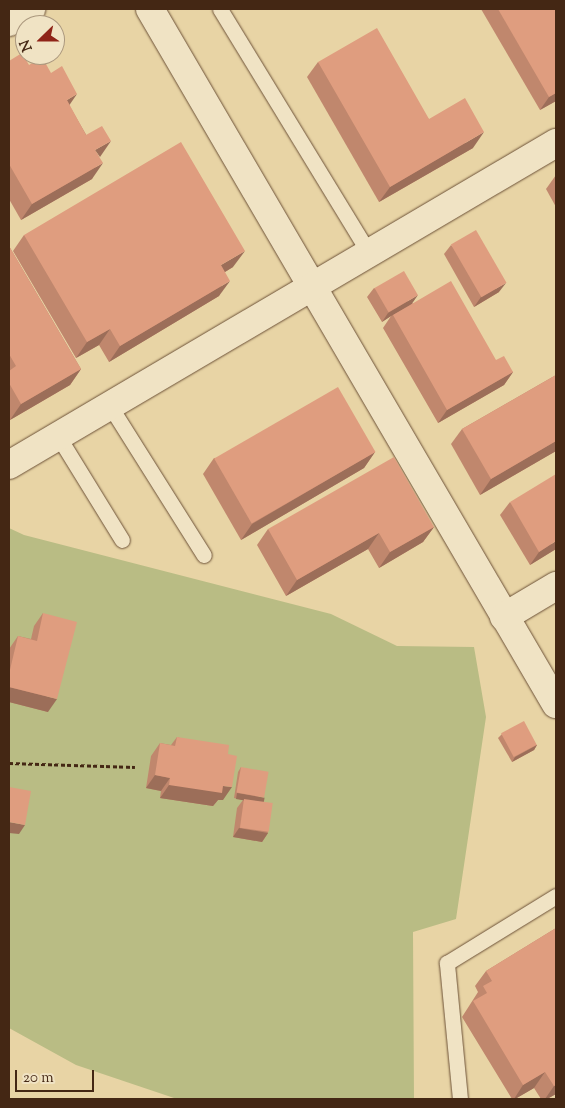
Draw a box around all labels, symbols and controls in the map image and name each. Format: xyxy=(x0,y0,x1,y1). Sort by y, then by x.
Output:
north arrow xyxy=(15,15,65,65)
text: N xyxy=(16,36,38,54)
scale bar xyxy=(18,1060,96,1092)
text: 20 m xyxy=(23,1068,54,1089)

